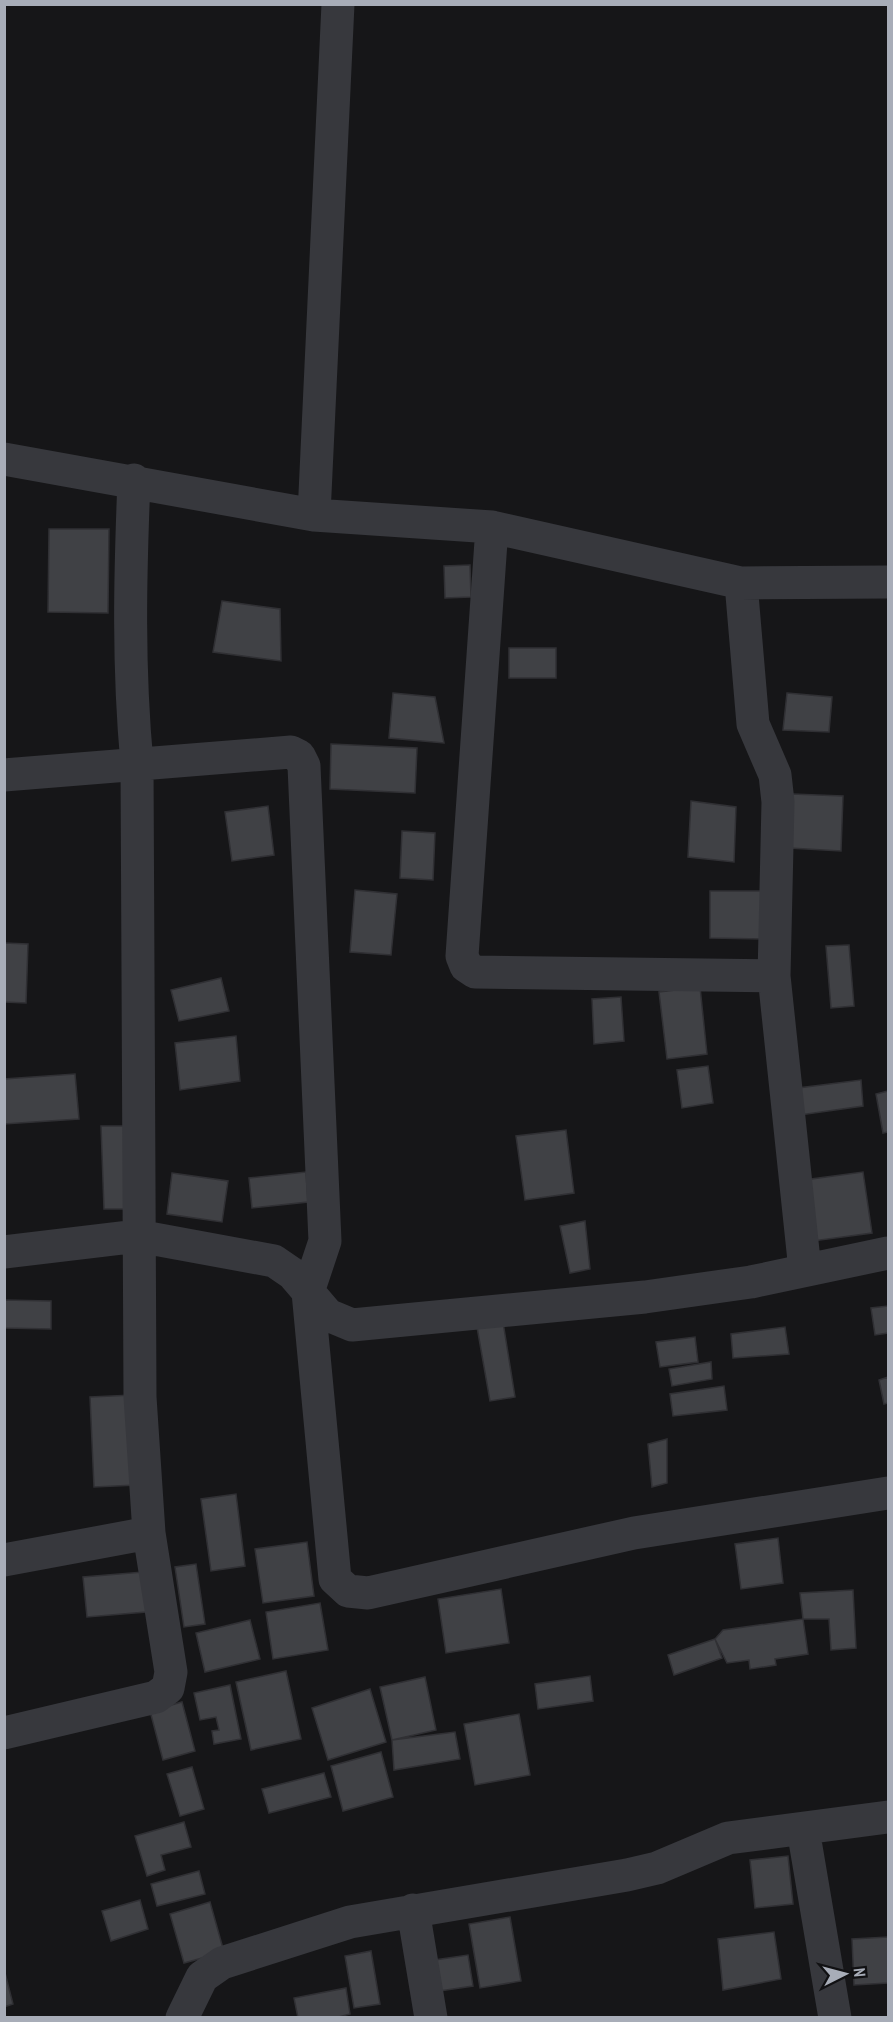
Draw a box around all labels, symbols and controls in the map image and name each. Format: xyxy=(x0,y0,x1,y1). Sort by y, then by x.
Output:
north arrow xyxy=(815,1944,875,2004)
text: N xyxy=(850,1967,870,1978)

